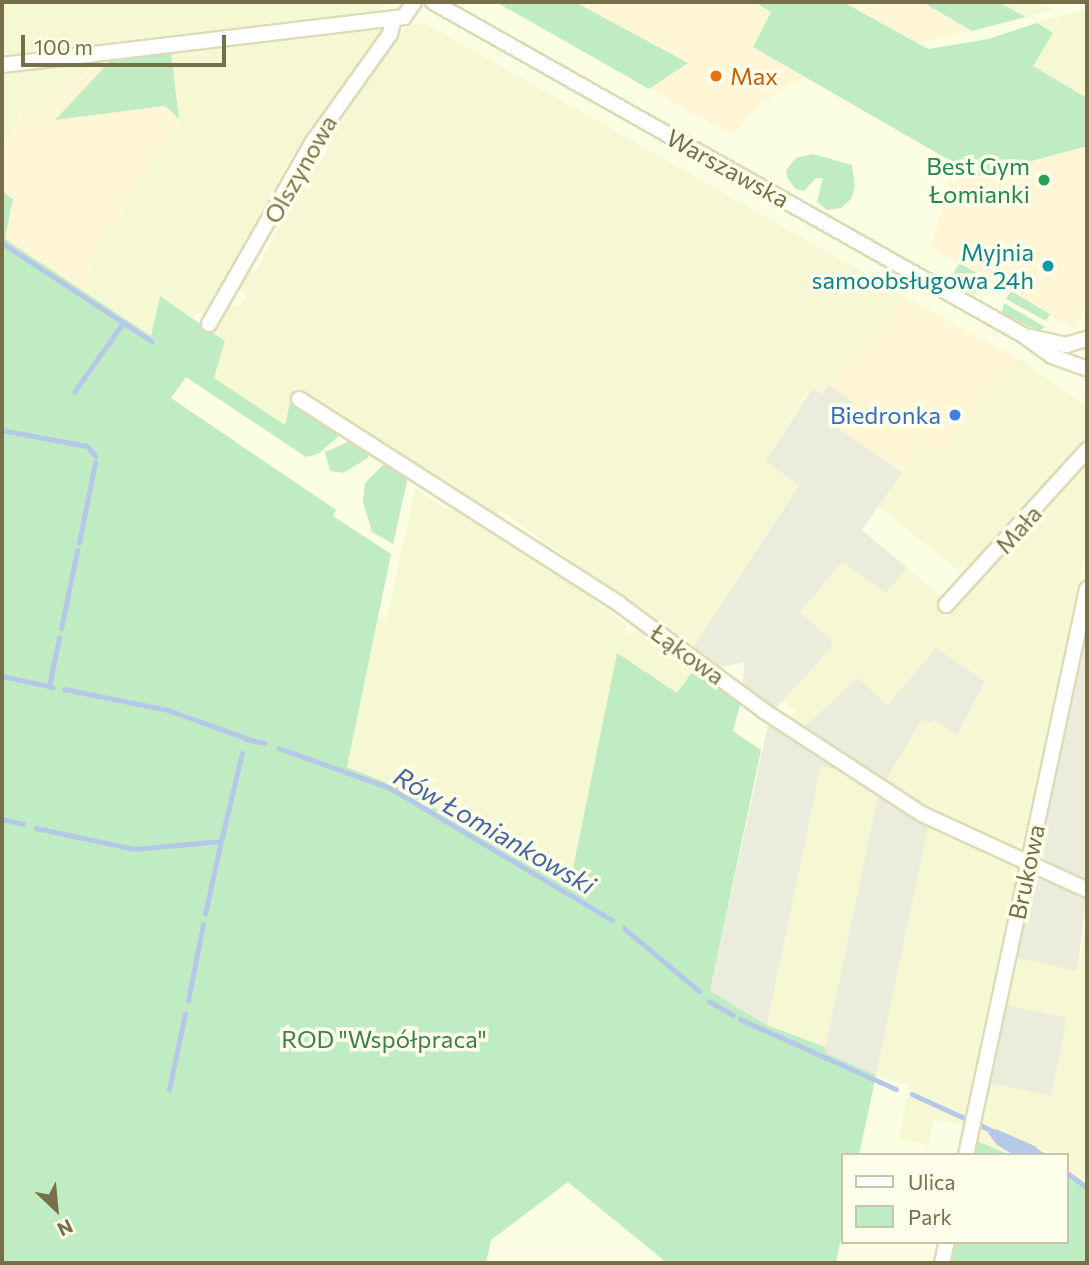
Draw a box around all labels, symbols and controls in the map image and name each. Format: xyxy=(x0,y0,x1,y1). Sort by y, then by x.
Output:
scale bar xyxy=(24,21,229,65)
text: 100 m xyxy=(34,34,93,59)
place label: Max xyxy=(730,62,778,90)
marker: Max xyxy=(708,68,724,84)
street label: Olszynowa xyxy=(257,110,343,228)
street label: Warszawska xyxy=(662,123,794,213)
place label: Best Gym Łomianki xyxy=(926,152,1030,208)
marker: Best Gym Łomianki xyxy=(1036,172,1052,188)
place label: Myjnia samoobsługowa 24h xyxy=(812,238,1034,294)
marker: Myjnia samoobsługowa 24h xyxy=(1040,258,1056,274)
place label: Biedronka xyxy=(830,401,941,429)
marker: Biedronka xyxy=(947,407,963,423)
street label: Mała xyxy=(989,499,1047,559)
street label: Łąkowa xyxy=(645,618,731,690)
water label: Rów Łomiankowski xyxy=(389,760,601,900)
street label: Brukowa xyxy=(1002,822,1050,922)
park label: ROD "Współpraca" xyxy=(281,1025,487,1053)
legend xyxy=(841,1153,1068,1244)
text: Ulica xyxy=(908,1169,955,1194)
north arrow xyxy=(21,1174,91,1244)
text: Park xyxy=(908,1204,952,1229)
text: N xyxy=(54,1215,77,1242)

